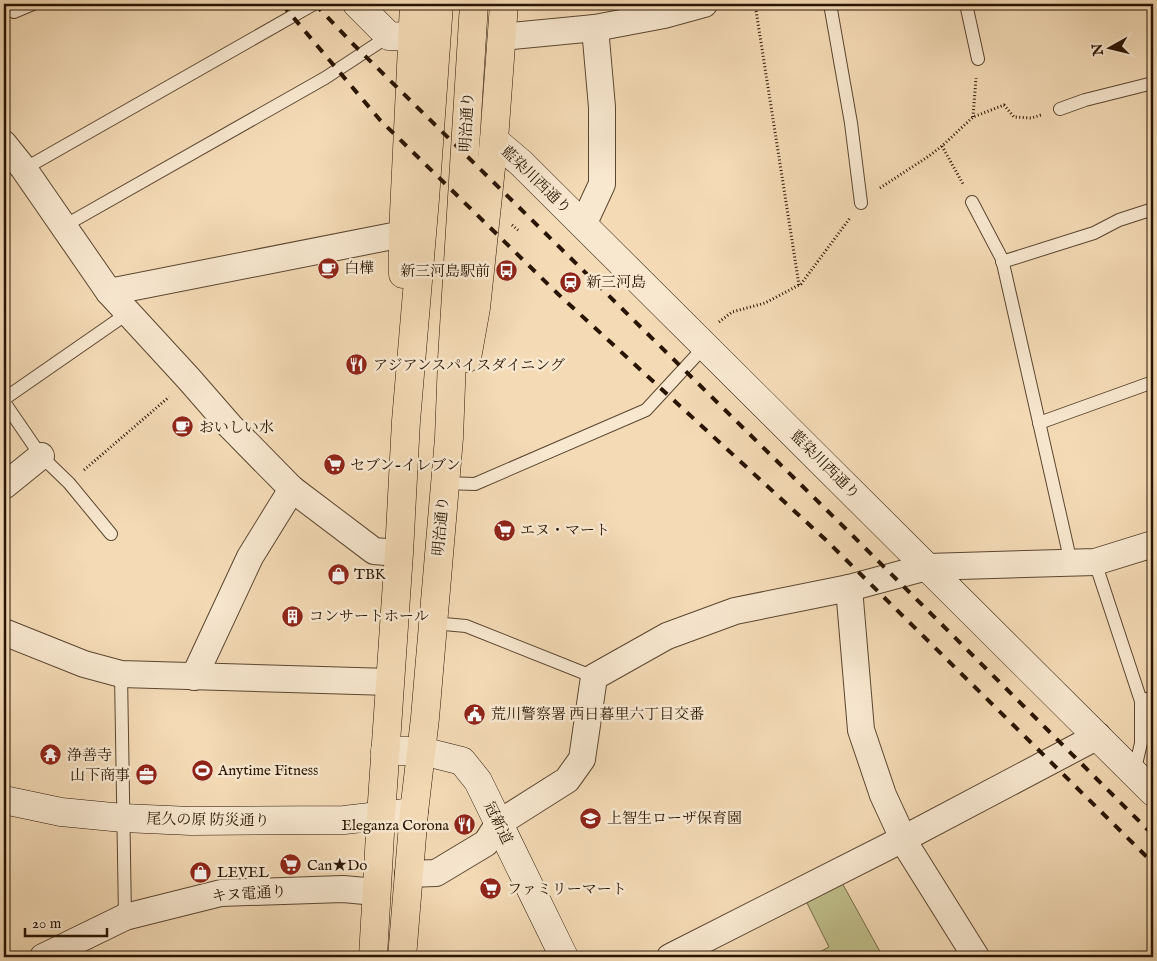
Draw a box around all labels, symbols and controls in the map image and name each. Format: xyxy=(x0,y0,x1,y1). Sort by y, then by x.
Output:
north arrow xyxy=(1084,22,1134,72)
text: N xyxy=(1088,42,1108,58)
street label: 明治通り xyxy=(456,92,478,152)
street label: 藍染川西通り xyxy=(497,142,575,218)
cafe icon: 白樺 xyxy=(316,256,340,280)
place label: 白樺 xyxy=(344,259,374,278)
bus stop icon: 新三河島駅前 xyxy=(494,259,518,283)
place label: 新三河島駅前 xyxy=(400,262,490,281)
station icon: 新三河島 xyxy=(558,270,582,294)
place label: 新三河島 xyxy=(586,273,646,292)
restaurant icon: アジアンスパイスダイニング xyxy=(345,353,369,377)
place label: アジアンスパイスダイニング xyxy=(373,356,565,375)
cafe icon: おいしい水 xyxy=(171,415,195,439)
place label: おいしい水 xyxy=(199,418,274,437)
street label: 藍染川西通り xyxy=(786,426,864,504)
supermarket icon: セブン-イレブン xyxy=(322,453,346,477)
place label: セブン-イレブン xyxy=(350,456,461,475)
street label: 明治通り xyxy=(429,495,453,557)
supermarket icon: エヌ・マート xyxy=(492,518,516,542)
place label: エヌ・マート xyxy=(520,521,610,540)
shop icon: TBK xyxy=(326,562,350,586)
place label: TBK xyxy=(354,565,386,584)
building icon: コンサートホール xyxy=(281,604,305,628)
place label: コンサートホール xyxy=(309,607,429,626)
public building icon: 荒川警察署 西日暮里六丁目交番 xyxy=(463,702,487,726)
place label: 荒川警察署 西日暮里六丁目交番 xyxy=(491,705,704,724)
temple icon: 浄善寺 xyxy=(39,743,63,767)
place label: 浄善寺 xyxy=(67,746,112,765)
sports icon: Anytime Fitness xyxy=(190,758,214,782)
place label: Anytime Fitness xyxy=(217,761,318,780)
office icon: 山下商事 xyxy=(134,763,158,787)
place label: 山下商事 xyxy=(70,766,130,785)
street label: 冠新道 xyxy=(480,799,516,847)
school or university icon: 上智生ローザ保育園 xyxy=(579,806,603,830)
street label: 尾久の原 防災通り xyxy=(146,809,270,831)
place label: 上智生ローザ保育園 xyxy=(607,809,742,828)
restaurant icon: Eleganza Corona xyxy=(453,813,477,837)
place label: Eleganza Corona xyxy=(342,816,450,835)
supermarket icon: Can★Do xyxy=(279,853,303,877)
place label: Can★Do xyxy=(307,856,367,875)
shop icon: LEVEL xyxy=(189,860,213,884)
place label: LEVEL xyxy=(217,863,269,882)
supermarket icon: ファミリーマート xyxy=(479,877,503,901)
place label: ファミリーマート xyxy=(507,880,627,899)
street label: キヌ電通り xyxy=(211,882,287,906)
scale bar xyxy=(25,906,108,938)
text: 20 m xyxy=(32,914,62,933)

